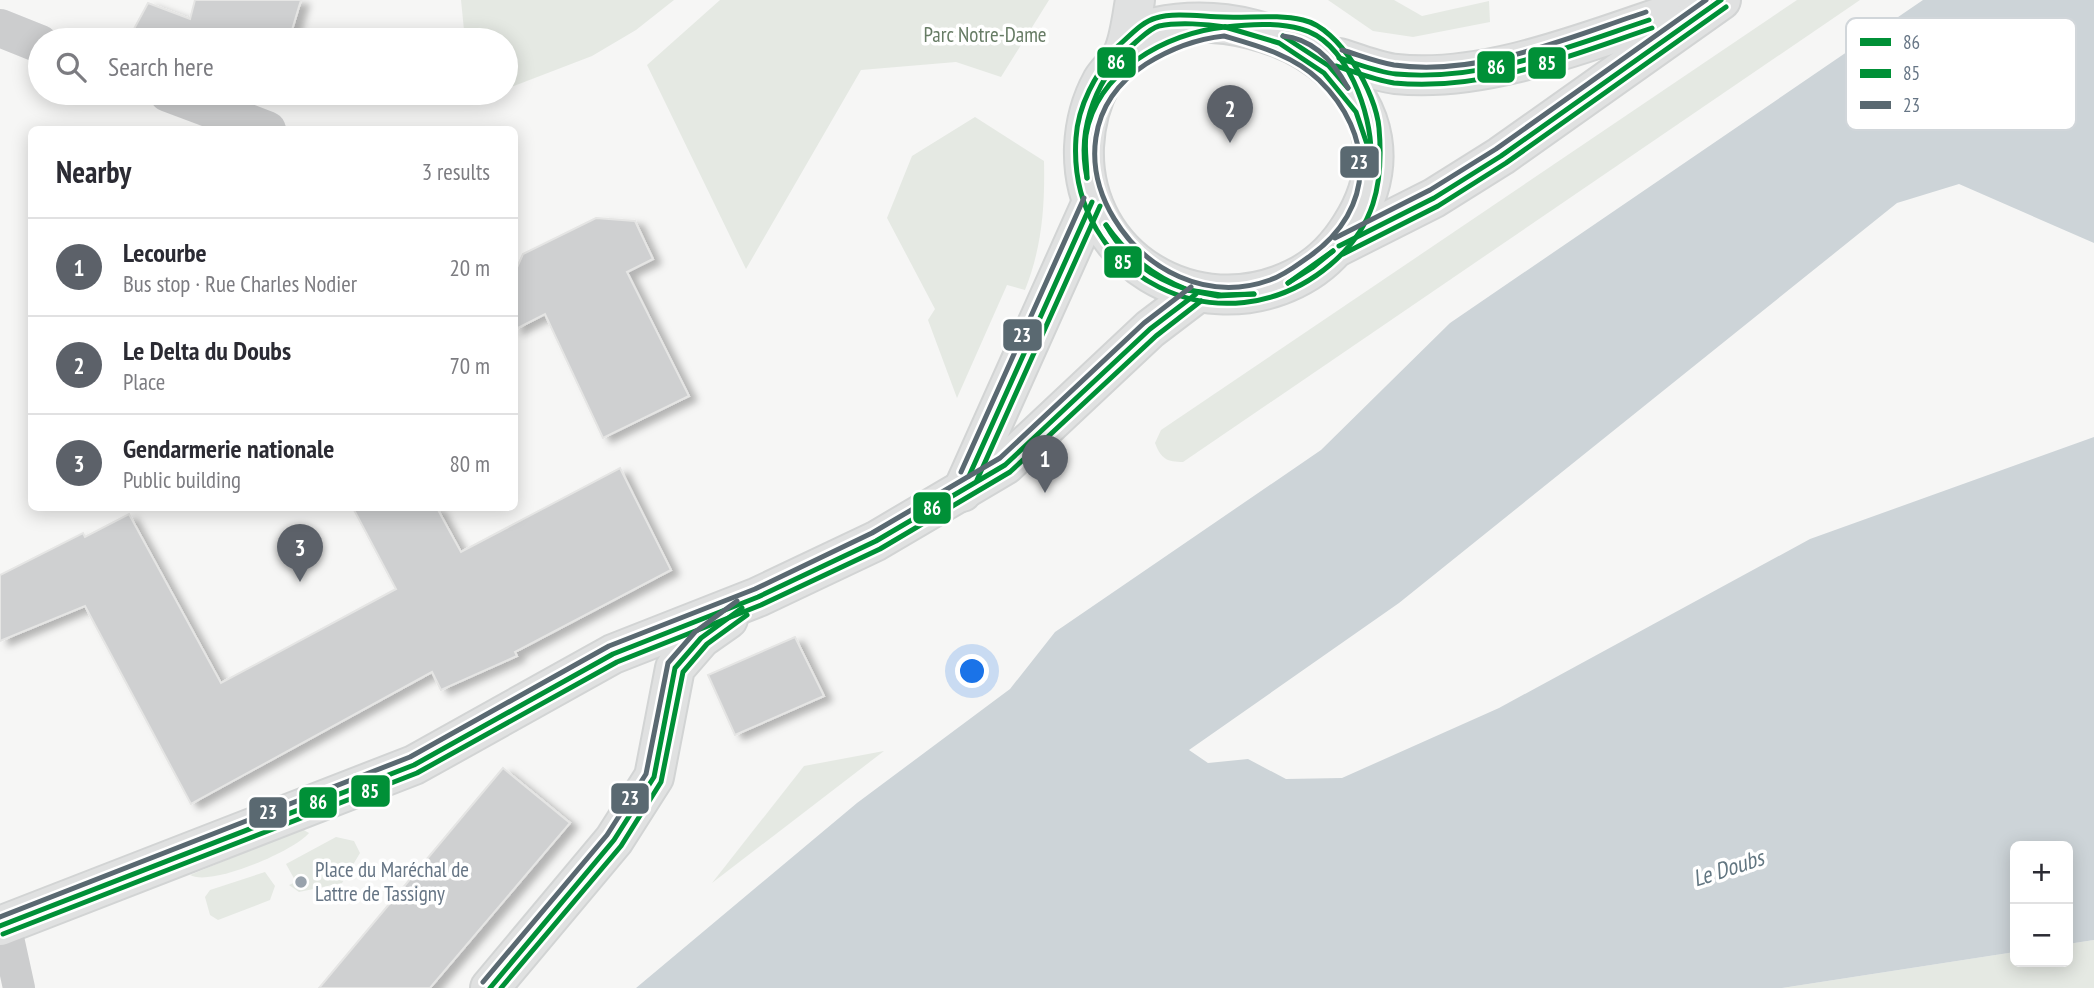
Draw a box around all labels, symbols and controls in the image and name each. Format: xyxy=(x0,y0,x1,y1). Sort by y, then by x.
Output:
legend xyxy=(1846,18,2076,130)
park label: Parc Notre-Dame xyxy=(923,21,1047,48)
search box xyxy=(28,28,518,105)
text: 86 xyxy=(1903,30,1920,54)
line badge: 86 xyxy=(1096,46,1137,79)
line badge: 85 xyxy=(1527,46,1567,80)
icon: search xyxy=(52,48,90,86)
text: Search here xyxy=(108,50,214,83)
text: 86 xyxy=(1107,50,1125,74)
line badge: 86 xyxy=(1476,50,1516,84)
text: 85 xyxy=(1538,51,1556,75)
text: 86 xyxy=(1487,55,1505,79)
text: 85 xyxy=(1903,61,1920,85)
pin: 2 xyxy=(1207,85,1253,143)
text: 23 xyxy=(1903,93,1920,117)
line badge: 23 xyxy=(1339,145,1380,179)
text: 23 xyxy=(1350,150,1368,174)
text: Nearby xyxy=(56,152,131,191)
text: 3 results xyxy=(422,157,490,186)
text: Lecourbe xyxy=(123,236,207,269)
line badge: 85 xyxy=(1103,245,1143,279)
text: 85 xyxy=(1114,250,1132,274)
text: 1 xyxy=(74,253,85,282)
text: 20 m xyxy=(449,253,490,282)
text: Bus stop · Rue Charles Nodier xyxy=(123,269,357,298)
line badge: 23 xyxy=(1002,318,1043,352)
text: 23 xyxy=(1013,323,1031,347)
text: Le Delta du Doubs xyxy=(123,334,291,367)
text: 2 xyxy=(74,351,85,380)
text: 70 m xyxy=(449,351,490,380)
text: Place xyxy=(123,367,165,396)
text: Gendarmerie nationale xyxy=(123,432,334,465)
pin: 1 xyxy=(1022,435,1068,493)
text: 3 xyxy=(74,449,85,478)
text: 80 m xyxy=(449,449,490,478)
text: Public building xyxy=(123,465,241,494)
line badge: 86 xyxy=(912,491,952,525)
text: 86 xyxy=(923,496,941,520)
pin: 3 xyxy=(277,524,323,582)
your location xyxy=(955,654,989,688)
line badge: 85 xyxy=(350,774,391,808)
text: 85 xyxy=(361,779,379,803)
line badge: 23 xyxy=(610,782,650,815)
line badge: 86 xyxy=(298,786,338,819)
text: 23 xyxy=(621,786,639,810)
text: 86 xyxy=(309,790,327,814)
line badge: 23 xyxy=(248,796,288,829)
text: 23 xyxy=(259,800,277,824)
map controls xyxy=(2010,841,2073,967)
button: + xyxy=(2010,841,2073,904)
water label: Le Doubs xyxy=(1689,842,1769,893)
place label: Place du Maréchal de Lattre de Tassigny xyxy=(315,856,469,907)
marker: Place du Maréchal de Lattre de Tassigny xyxy=(293,874,309,890)
button: − xyxy=(2010,904,2073,967)

